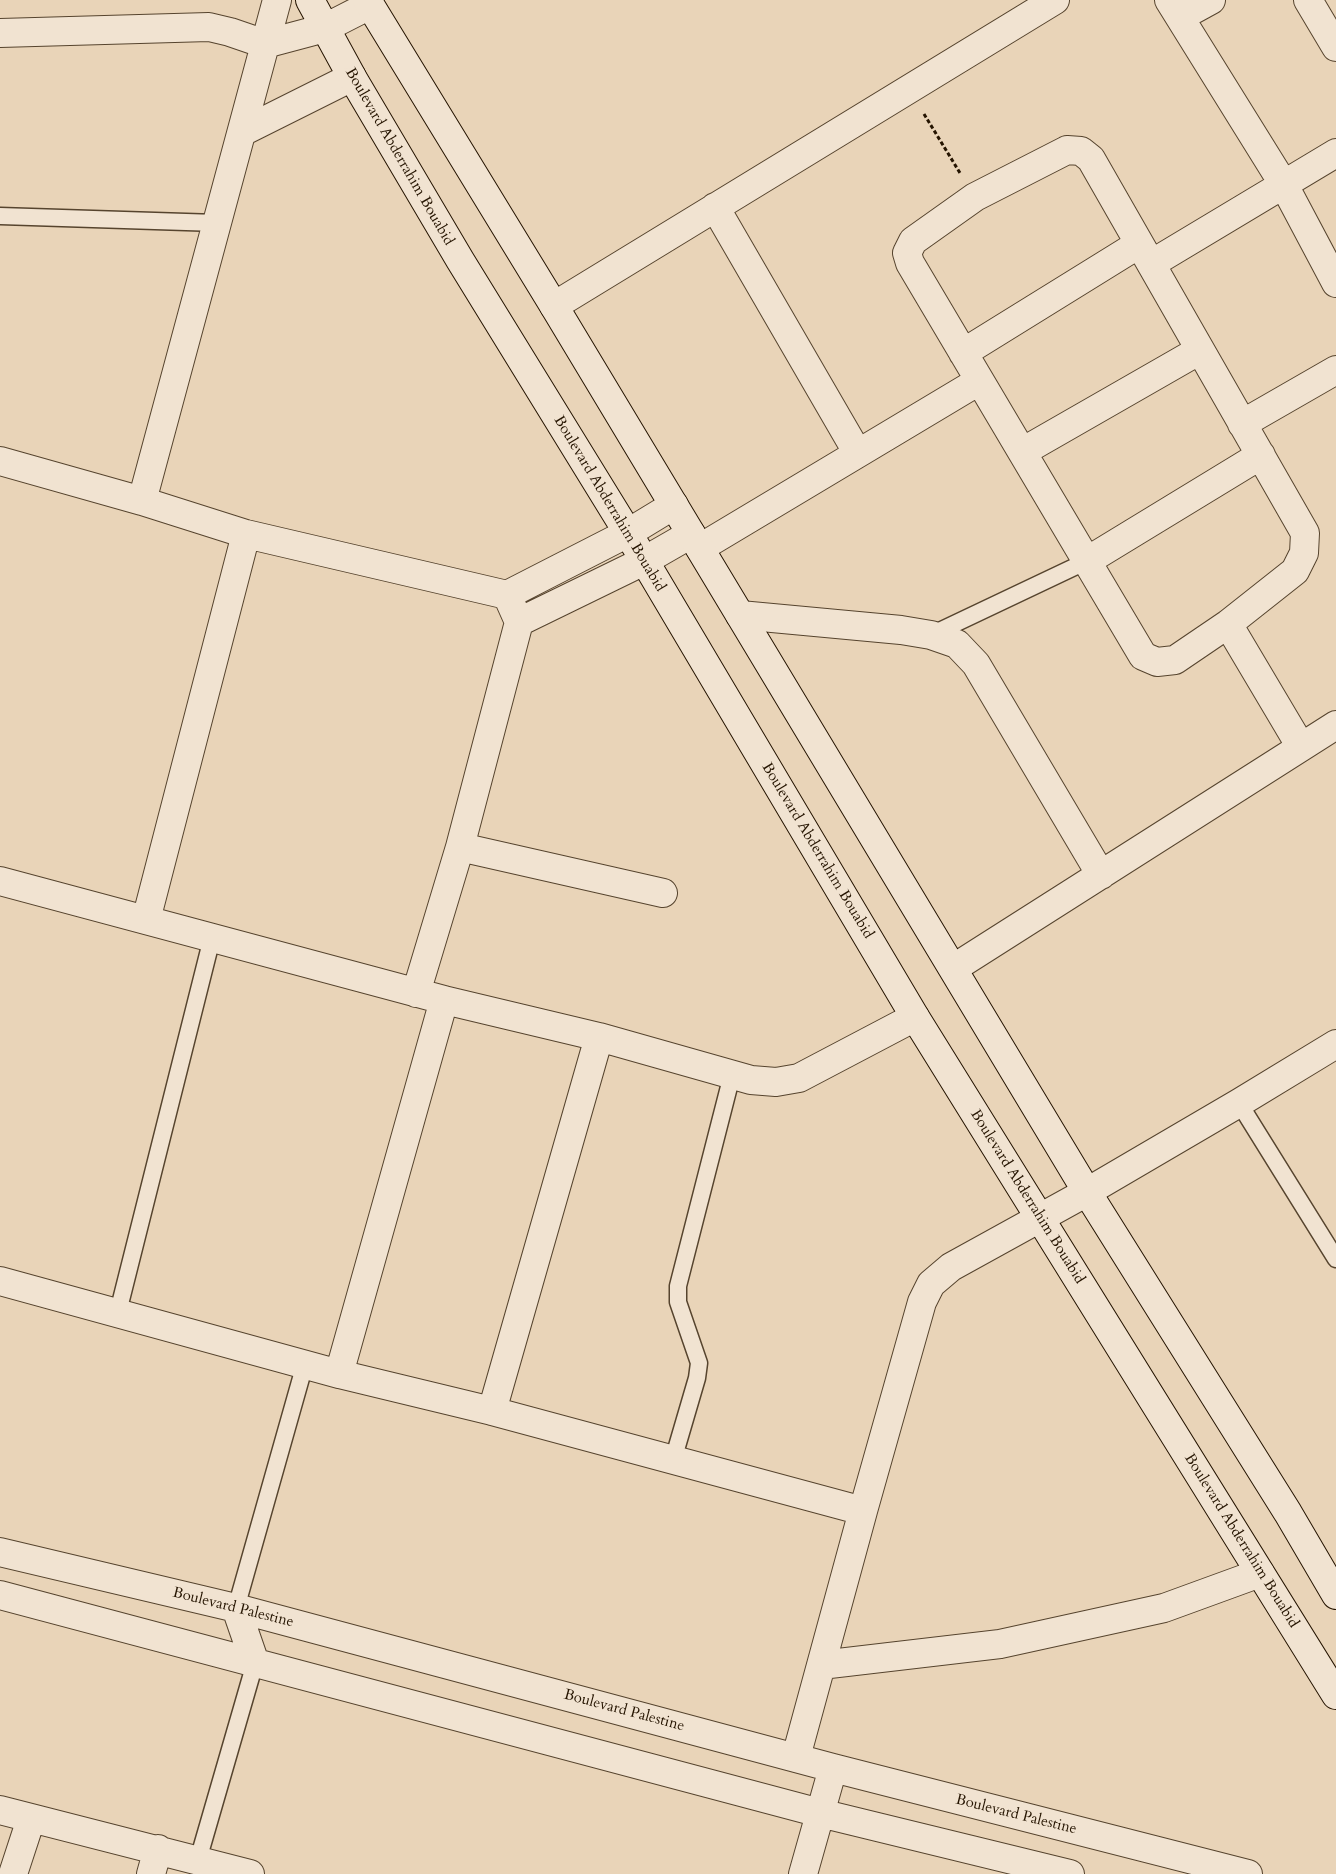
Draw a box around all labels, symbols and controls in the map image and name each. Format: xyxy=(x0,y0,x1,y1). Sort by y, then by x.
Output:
street label: Boulevard Abderrahim Bouabid xyxy=(341,65,457,249)
street label: Boulevard Abderrahim Bouabid xyxy=(549,413,669,595)
street label: Boulevard Abderrahim Bouabid xyxy=(757,760,877,942)
street label: Boulevard Abderrahim Bouabid xyxy=(966,1107,1088,1287)
street label: Boulevard Abderrahim Bouabid xyxy=(1180,1451,1302,1631)
street label: Boulevard Palestine xyxy=(171,1584,295,1632)
street label: Boulevard Palestine xyxy=(562,1686,686,1736)
street label: Boulevard Palestine xyxy=(954,1791,1078,1839)

